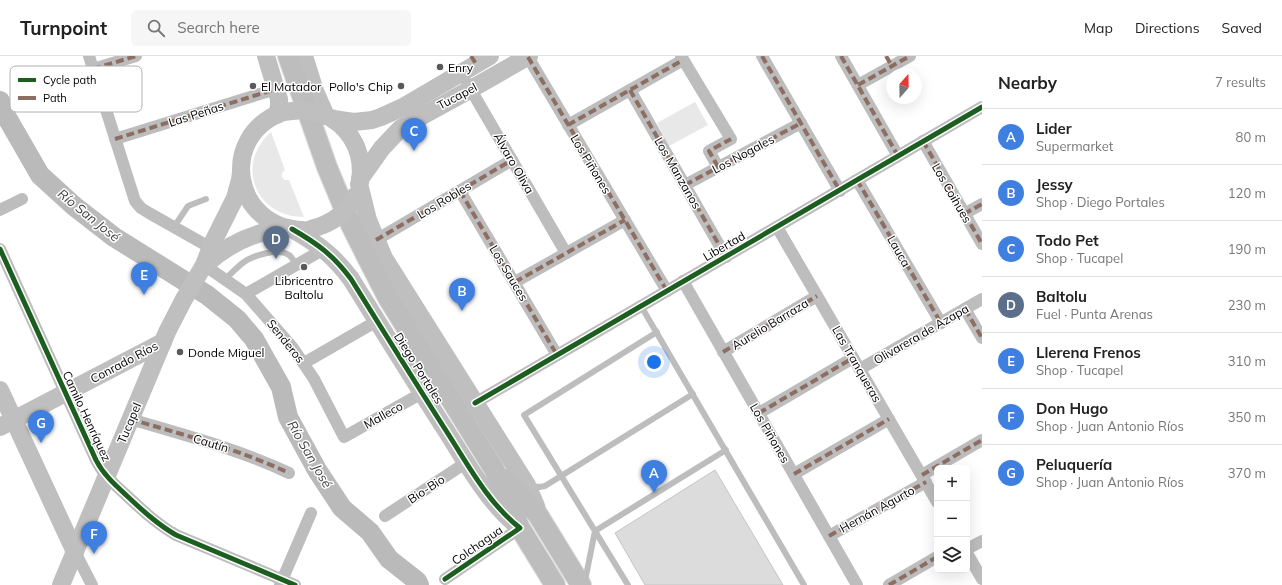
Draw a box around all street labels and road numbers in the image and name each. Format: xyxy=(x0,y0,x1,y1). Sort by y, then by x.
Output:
street label: Tucapel xyxy=(435,79,479,113)
street label: Las Peñas xyxy=(167,98,226,130)
street label: Álvaro Oliva xyxy=(491,130,537,196)
street label: Los Nogales xyxy=(709,131,777,177)
street label: Los Piñones xyxy=(567,132,615,196)
street label: Los Manzanos xyxy=(651,135,705,211)
street label: Los Coihues xyxy=(929,161,975,226)
street label: Los Robles xyxy=(414,178,474,222)
street label: Libertad xyxy=(700,228,748,264)
street label: Lauca xyxy=(884,233,914,269)
street label: Los Sauces xyxy=(487,242,531,304)
street label: Aurelio Barraza xyxy=(729,295,811,353)
street label: Olivarera de Azapa xyxy=(871,301,971,367)
street label: Senderos xyxy=(264,316,308,366)
street label: Las Tranqueras xyxy=(829,323,885,405)
street label: Diego Portales xyxy=(391,330,447,407)
street label: Conrado Ríos xyxy=(88,338,160,386)
street label: Camilo Henríquez xyxy=(59,368,115,464)
street label: Malleco xyxy=(361,398,405,432)
street label: Tucapel xyxy=(114,400,144,446)
street label: Los Piñones xyxy=(747,400,793,466)
street label: Cautín xyxy=(191,431,231,455)
street label: Bio-Bio xyxy=(405,471,447,506)
street label: Hernán Agurto xyxy=(837,482,917,536)
street label: Colchagua xyxy=(449,522,505,568)

